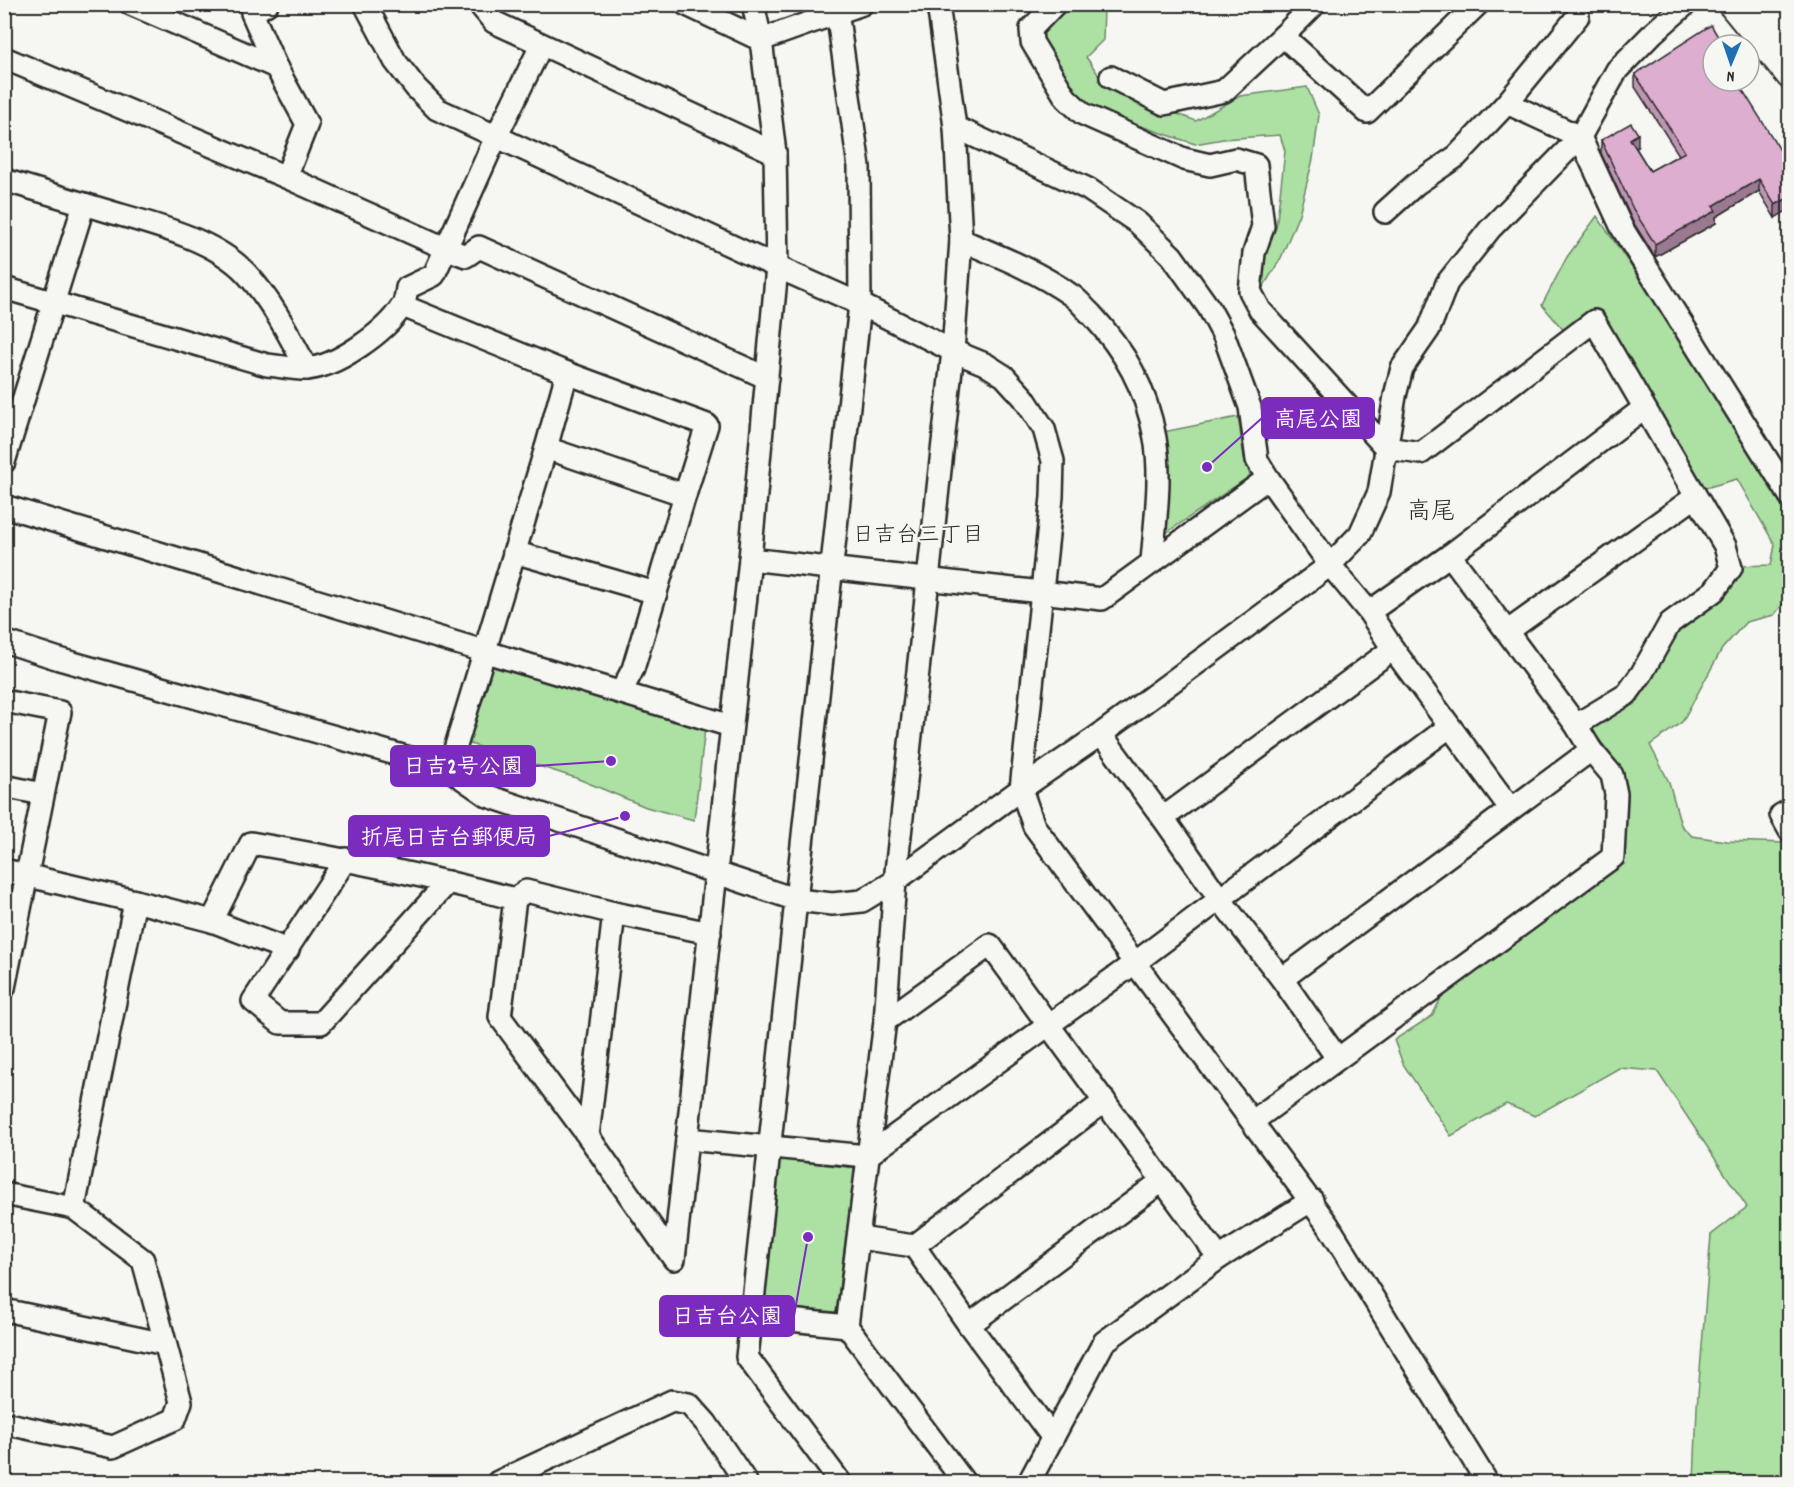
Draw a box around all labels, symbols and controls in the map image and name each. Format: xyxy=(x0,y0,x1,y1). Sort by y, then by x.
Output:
north arrow xyxy=(1701,33,1761,93)
text: N xyxy=(1726,64,1735,87)
callout: 高尾公園 xyxy=(1262,398,1374,438)
text: 高尾公園 xyxy=(1274,406,1362,437)
district label: 高尾 xyxy=(1407,496,1455,530)
district label: 日吉台三丁目 xyxy=(852,521,984,552)
callout: 日吉2号公園 xyxy=(391,746,535,786)
text: 日吉2号公園 xyxy=(403,753,523,784)
callout: 折尾日吉台郵便局 xyxy=(349,816,549,856)
text: 折尾日吉台郵便局 xyxy=(361,824,537,855)
callout: 日吉台公園 xyxy=(660,1296,794,1336)
text: 日吉台公園 xyxy=(672,1303,782,1334)

